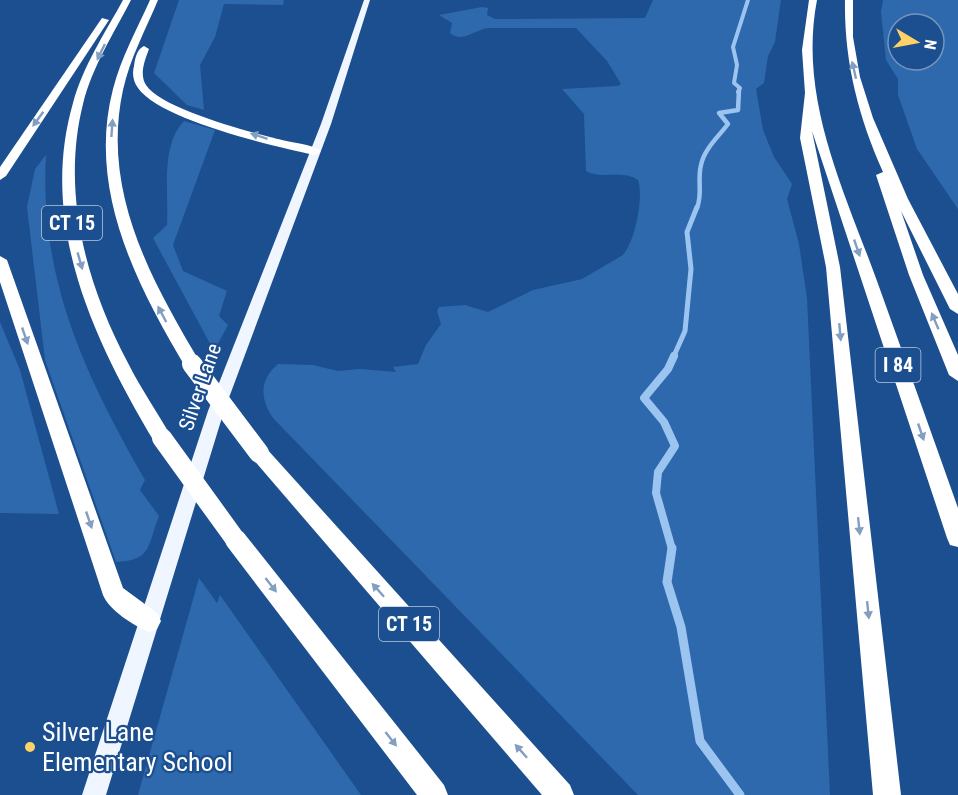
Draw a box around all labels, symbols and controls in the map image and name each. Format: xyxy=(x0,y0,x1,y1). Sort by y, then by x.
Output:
north arrow xyxy=(886,12,946,72)
text: N xyxy=(920,38,940,51)
one-way arrow xyxy=(96,44,105,61)
one-way arrow xyxy=(849,61,859,79)
one-way arrow xyxy=(32,111,44,127)
one-way arrow xyxy=(107,118,117,137)
one-way arrow xyxy=(250,131,268,140)
road number: CT 15 xyxy=(42,206,102,240)
one-way arrow xyxy=(853,239,862,257)
one-way arrow xyxy=(76,252,85,270)
one-way arrow xyxy=(157,305,167,322)
one-way arrow xyxy=(930,312,940,330)
one-way arrow xyxy=(835,322,845,341)
one-way arrow xyxy=(20,327,30,345)
street label: Silver Lane xyxy=(174,340,226,434)
road number: I 84 xyxy=(876,348,920,382)
one-way arrow xyxy=(917,423,927,441)
one-way arrow xyxy=(85,511,95,529)
one-way arrow xyxy=(854,516,864,535)
one-way arrow xyxy=(265,577,278,593)
one-way arrow xyxy=(372,583,385,598)
one-way arrow xyxy=(863,601,873,620)
road number: CT 15 xyxy=(379,607,439,641)
place label: Silver Lane Elementary School xyxy=(42,717,233,777)
one-way arrow xyxy=(384,731,397,747)
marker: Silver Lane Elementary School xyxy=(23,740,37,754)
one-way arrow xyxy=(515,744,528,759)

